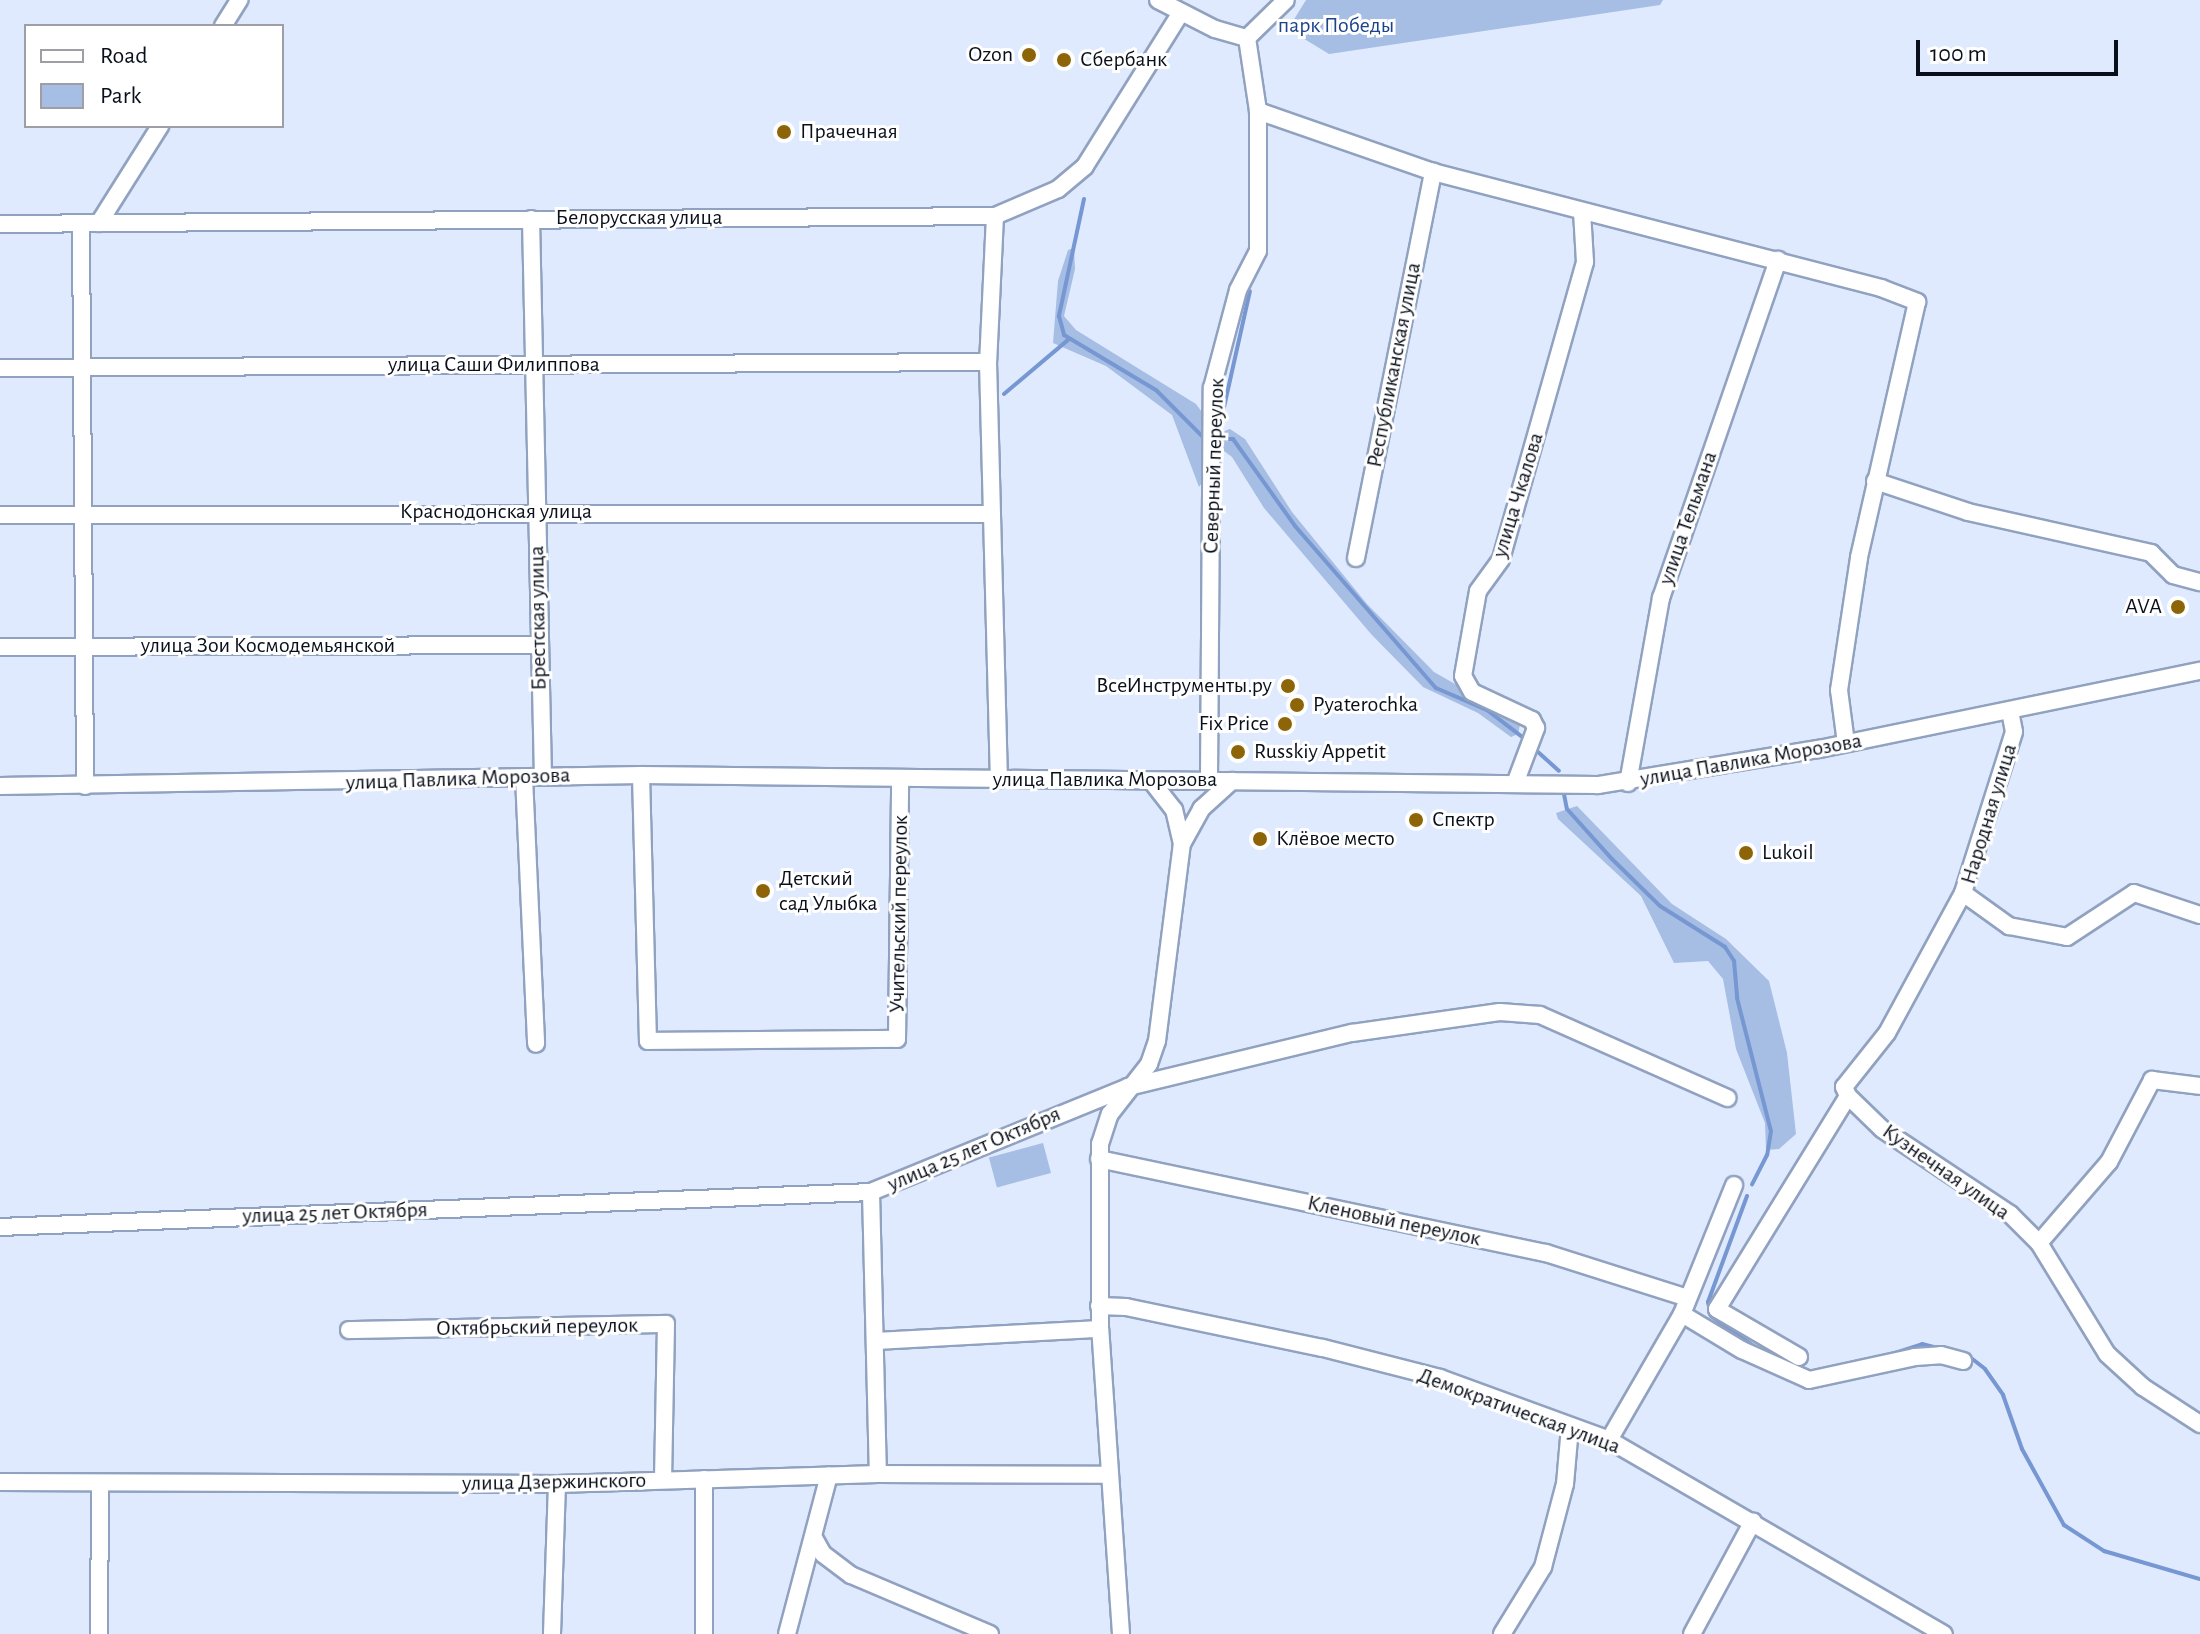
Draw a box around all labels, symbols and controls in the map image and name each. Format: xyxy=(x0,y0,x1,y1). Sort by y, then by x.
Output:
park label: парк Победы xyxy=(1278,13,1394,39)
legend xyxy=(24,24,284,128)
scale bar xyxy=(1920,24,2122,74)
place label: Ozon xyxy=(968,42,1013,68)
text: 100 m xyxy=(1930,42,1987,66)
text: Road xyxy=(100,44,148,68)
marker: Ozon xyxy=(1020,46,1038,64)
place label: Сбербанк xyxy=(1080,47,1167,73)
marker: Сбербанк xyxy=(1055,51,1073,69)
text: Park xyxy=(100,84,141,108)
place label: Прачечная xyxy=(800,119,898,145)
marker: Прачечная xyxy=(775,123,793,141)
street label: Белорусская улица xyxy=(556,205,722,231)
street label: Республиканская улица xyxy=(1361,260,1427,470)
street label: улица Саши Филиппова xyxy=(388,352,600,378)
street label: Северный переулок xyxy=(1198,378,1230,554)
street label: улица Чкалова xyxy=(1486,429,1550,561)
street label: улица Тельмана xyxy=(1653,448,1723,588)
street label: Краснодонская улица xyxy=(400,499,592,525)
street label: Брестская улица xyxy=(524,545,552,691)
place label: AVA xyxy=(2125,594,2162,620)
marker: AVA xyxy=(2169,598,2187,616)
street label: улица Зои Космодемьянской xyxy=(141,633,395,659)
place label: ВсеИнструменты.ру xyxy=(1096,673,1272,699)
marker: ВсеИнструменты.ру xyxy=(1279,677,1297,695)
place label: Pyaterochka xyxy=(1313,692,1418,718)
marker: Pyaterochka xyxy=(1288,696,1306,714)
place label: Fix Price xyxy=(1199,711,1269,737)
marker: Fix Price xyxy=(1276,715,1294,733)
street label: улица Павлика Морозова xyxy=(1638,728,1864,792)
place label: Russkiy Appetit xyxy=(1254,739,1386,765)
street label: Народная улица xyxy=(1955,741,2023,887)
marker: Russkiy Appetit xyxy=(1229,743,1247,761)
street label: улица Павлика Морозова xyxy=(345,762,571,796)
street label: улица Павлика Морозова xyxy=(993,767,1217,793)
place label: Спектр xyxy=(1432,807,1495,833)
marker: Спектр xyxy=(1407,811,1425,829)
street label: Учительский переулок xyxy=(884,815,914,1013)
place label: Клёвое место xyxy=(1276,826,1395,852)
marker: Клёвое место xyxy=(1251,830,1269,848)
place label: Lukoil xyxy=(1762,840,1814,866)
marker: Lukoil xyxy=(1737,844,1755,862)
place label: Детский сад Улыбка xyxy=(779,865,877,916)
marker: Детский сад Улыбка xyxy=(754,882,772,900)
street label: улица 25 лет Октября xyxy=(884,1101,1064,1197)
street label: Кузнечная улица xyxy=(1877,1118,2015,1226)
street label: Кленовый переулок xyxy=(1305,1190,1483,1252)
street label: улица 25 лет Октября xyxy=(242,1197,428,1229)
street label: Октябрьский переулок xyxy=(436,1312,638,1342)
street label: Демократическая улица xyxy=(1414,1362,1624,1460)
street label: улица Дзержинского xyxy=(462,1467,646,1497)

